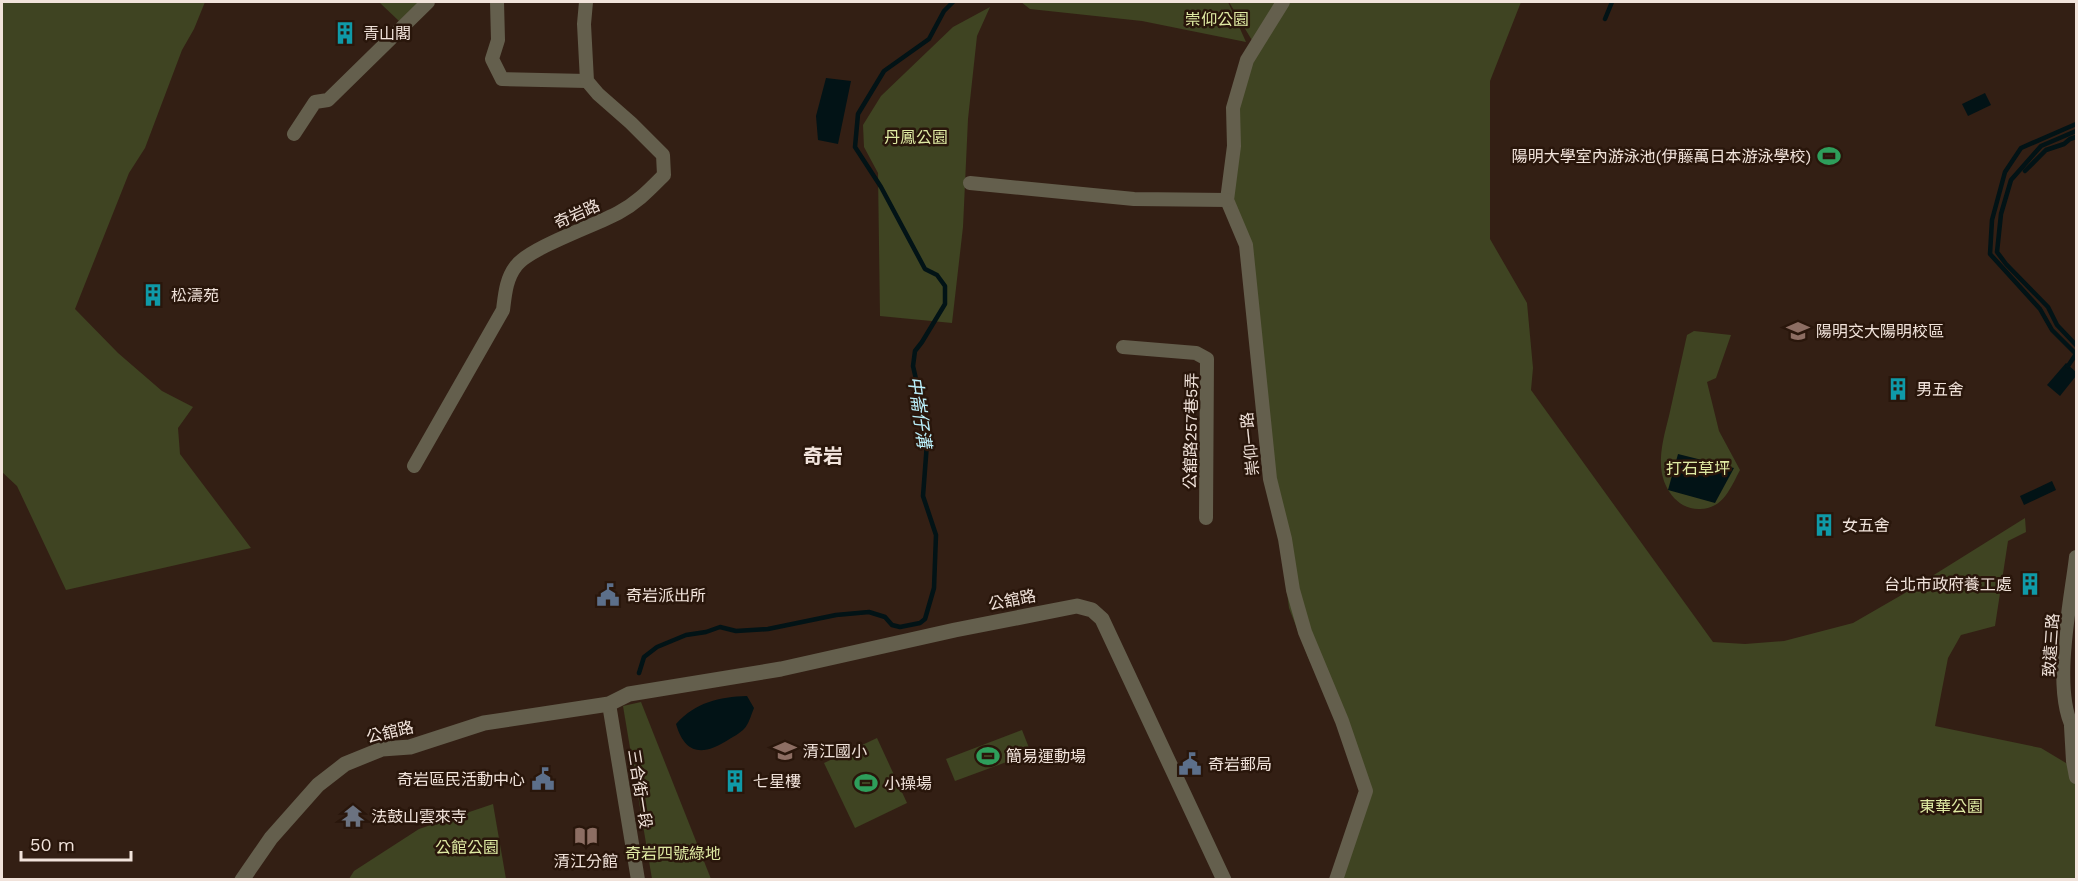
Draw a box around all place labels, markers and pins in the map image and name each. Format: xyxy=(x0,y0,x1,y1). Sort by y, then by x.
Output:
building icon: 青山閣 xyxy=(332,20,358,46)
place label: 青山閣 xyxy=(363,24,411,43)
sports icon: 陽明大學室內游泳池(伊藤萬日本游泳學校) xyxy=(1816,143,1842,169)
place label: 陽明大學室內游泳池(伊藤萬日本游泳學校) xyxy=(1512,147,1811,166)
building icon: 松濤苑 xyxy=(140,282,166,308)
place label: 松濤苑 xyxy=(171,286,219,305)
school or university icon: 陽明交大陽明校區 xyxy=(1785,318,1811,344)
place label: 陽明交大陽明校區 xyxy=(1816,322,1944,341)
building icon: 男五舍 xyxy=(1885,376,1911,402)
place label: 男五舍 xyxy=(1916,380,1964,399)
building icon: 女五舍 xyxy=(1811,512,1837,538)
place label: 女五舍 xyxy=(1842,516,1890,535)
building icon: 台北市政府養工處 xyxy=(2017,571,2043,597)
place label: 台北市政府養工處 xyxy=(1884,575,2012,594)
public building icon: 奇岩派出所 xyxy=(595,582,621,608)
place label: 奇岩派出所 xyxy=(626,586,706,605)
school or university icon: 清江國小 xyxy=(772,738,798,764)
place label: 清江國小 xyxy=(803,742,867,761)
sports icon: 簡易運動場 xyxy=(975,743,1001,769)
place label: 簡易運動場 xyxy=(1006,747,1086,766)
public building icon: 奇岩郵局 xyxy=(1177,751,1203,777)
place label: 奇岩郵局 xyxy=(1208,755,1272,774)
public building icon: 奇岩區民活動中心 xyxy=(530,766,556,792)
building icon: 七星樓 xyxy=(722,768,748,794)
place label: 奇岩區民活動中心 xyxy=(397,770,525,789)
sports icon: 小操場 xyxy=(853,770,879,796)
place label: 七星樓 xyxy=(753,772,801,791)
place label: 小操場 xyxy=(884,774,932,793)
temple icon: 法鼓山雲來寺 xyxy=(340,803,366,829)
place label: 法鼓山雲來寺 xyxy=(371,807,467,826)
library icon: 清江分館 xyxy=(573,823,599,849)
place label: 清江分館 xyxy=(554,852,618,871)

